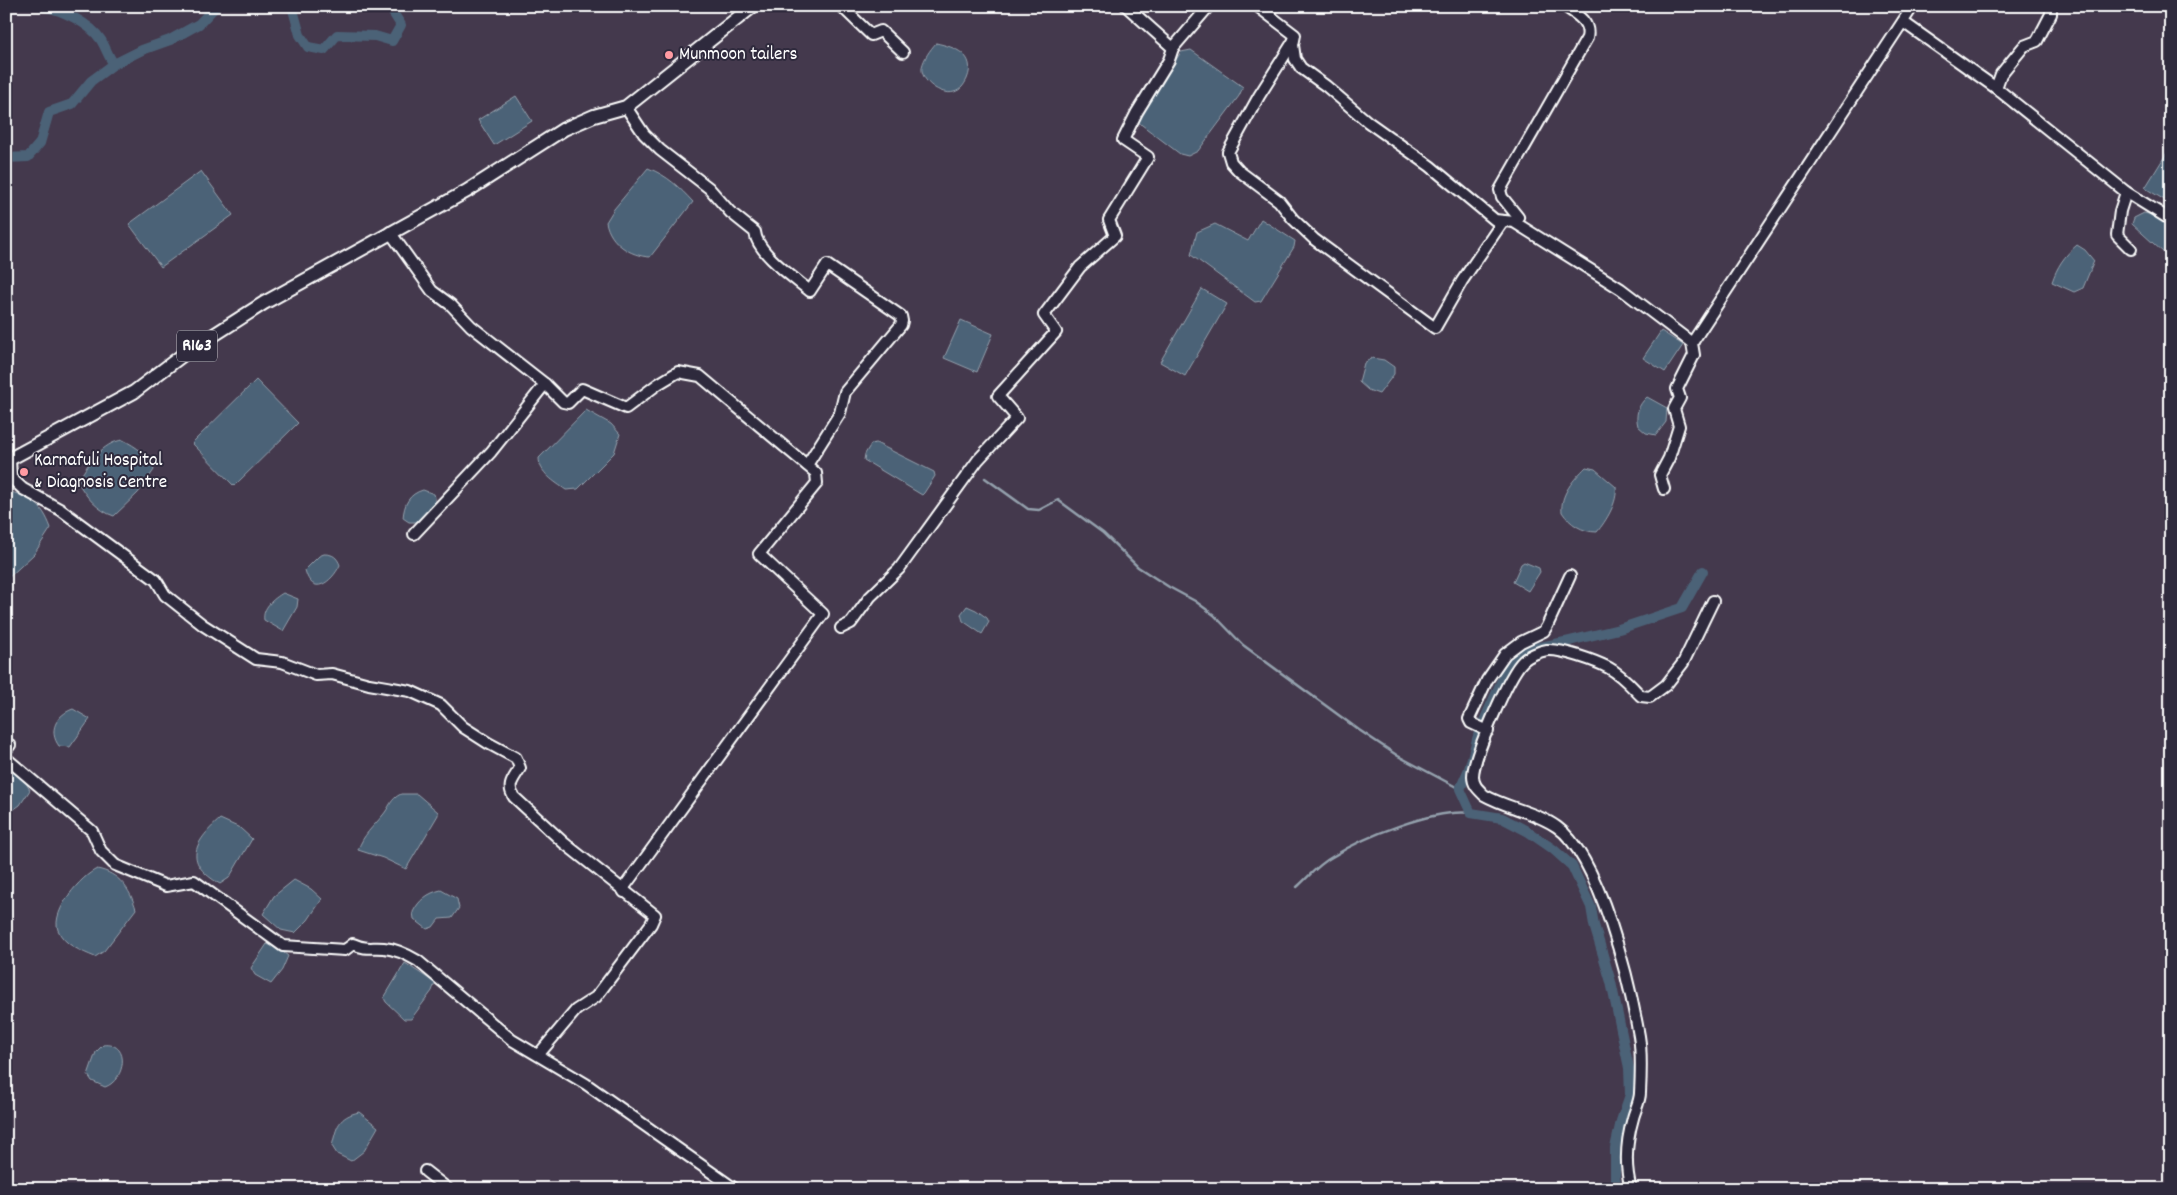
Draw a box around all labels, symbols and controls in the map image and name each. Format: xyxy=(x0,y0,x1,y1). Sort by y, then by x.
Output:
place label: Munmoon tailers xyxy=(679,42,798,69)
marker: Munmoon tailers xyxy=(663,49,675,61)
road number: R163 xyxy=(177,331,217,362)
place label: Karnafuli Hospital & Diagnosis Centre xyxy=(34,448,167,497)
marker: Karnafuli Hospital & Diagnosis Centre xyxy=(18,466,30,478)

